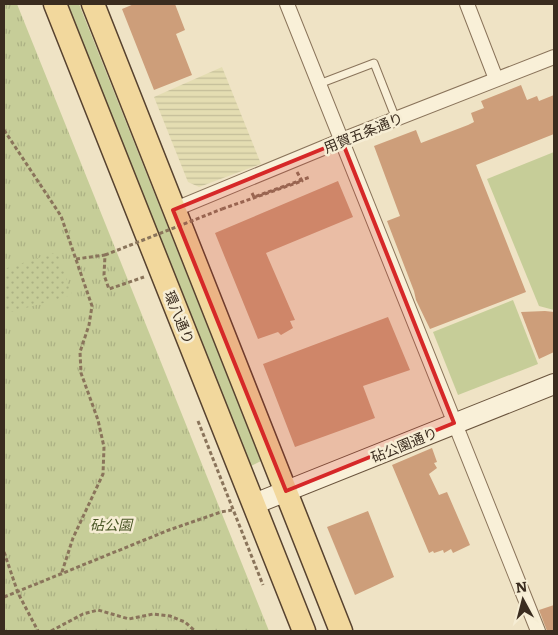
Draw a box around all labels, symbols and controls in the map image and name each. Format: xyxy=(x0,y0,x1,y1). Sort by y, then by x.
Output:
street label: 用賀五条通り xyxy=(320,107,406,157)
street label: 環八通り xyxy=(160,287,200,347)
street label: 砧公園通り xyxy=(368,422,440,466)
park label: 砧公園 xyxy=(90,514,134,534)
north arrow xyxy=(498,575,548,625)
text: N xyxy=(514,575,529,597)

